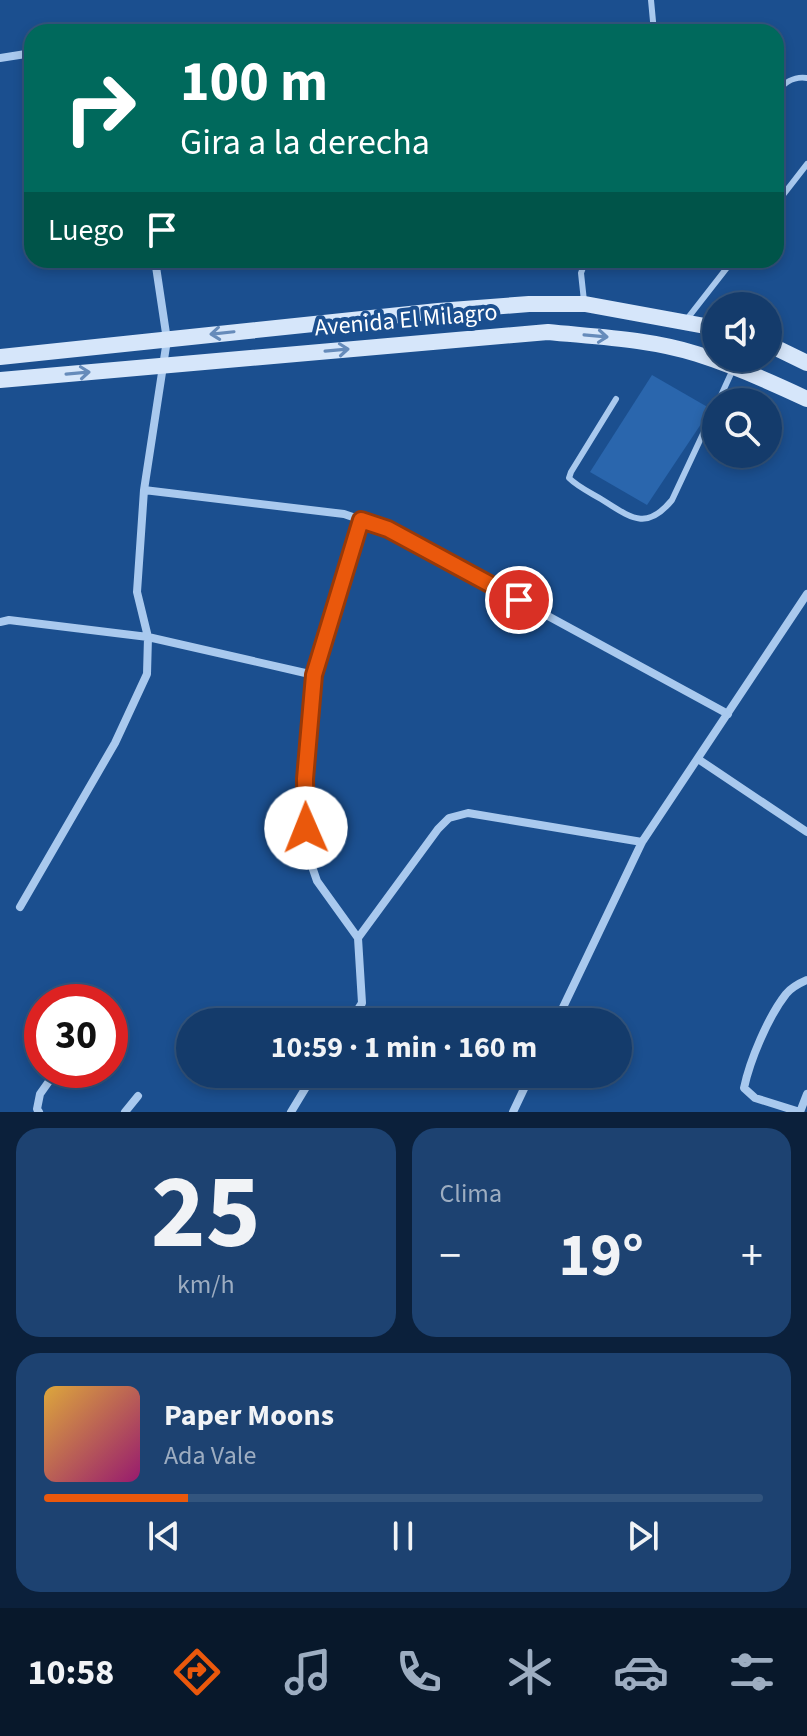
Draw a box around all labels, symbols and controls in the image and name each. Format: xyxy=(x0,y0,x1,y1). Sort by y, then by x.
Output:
text: 100 m xyxy=(180,43,328,122)
icon: right xyxy=(48,56,152,160)
text: Gira a la derecha xyxy=(180,117,430,168)
icon: arrive xyxy=(140,208,184,252)
text: Luego xyxy=(48,209,124,252)
map controls xyxy=(702,292,782,468)
button: sound xyxy=(702,292,782,372)
street label: Avenida El Milagro xyxy=(313,295,499,345)
one-way arrow xyxy=(209,326,236,341)
one-way arrow xyxy=(582,329,609,344)
one-way arrow xyxy=(323,343,350,358)
one-way arrow xyxy=(64,365,91,380)
button: search xyxy=(702,388,782,468)
pin xyxy=(485,566,553,634)
icon: arrive xyxy=(497,578,541,622)
position arrow xyxy=(264,786,348,870)
speed limit sign: 30 xyxy=(24,984,128,1088)
text: 10:59 · 1 min · 160 m xyxy=(271,1026,537,1069)
text: 25 xyxy=(151,1140,261,1288)
text: Clima xyxy=(440,1175,502,1212)
text: 19° xyxy=(559,1214,644,1299)
text: − xyxy=(440,1225,461,1288)
text: + xyxy=(741,1225,763,1288)
text: km/h xyxy=(177,1266,235,1303)
text: Paper Moons xyxy=(164,1394,334,1437)
text: Ada Vale xyxy=(164,1437,256,1474)
icon: previous xyxy=(142,1514,186,1558)
icon: pause xyxy=(381,1514,425,1558)
icon: next xyxy=(621,1514,665,1558)
icon: directions xyxy=(169,1644,225,1700)
icon: music xyxy=(280,1644,336,1700)
icon: phone xyxy=(391,1644,447,1700)
icon: climate xyxy=(502,1644,558,1700)
icon: car xyxy=(613,1644,669,1700)
icon: filters xyxy=(724,1644,780,1700)
text: 10:58 xyxy=(27,1647,114,1698)

